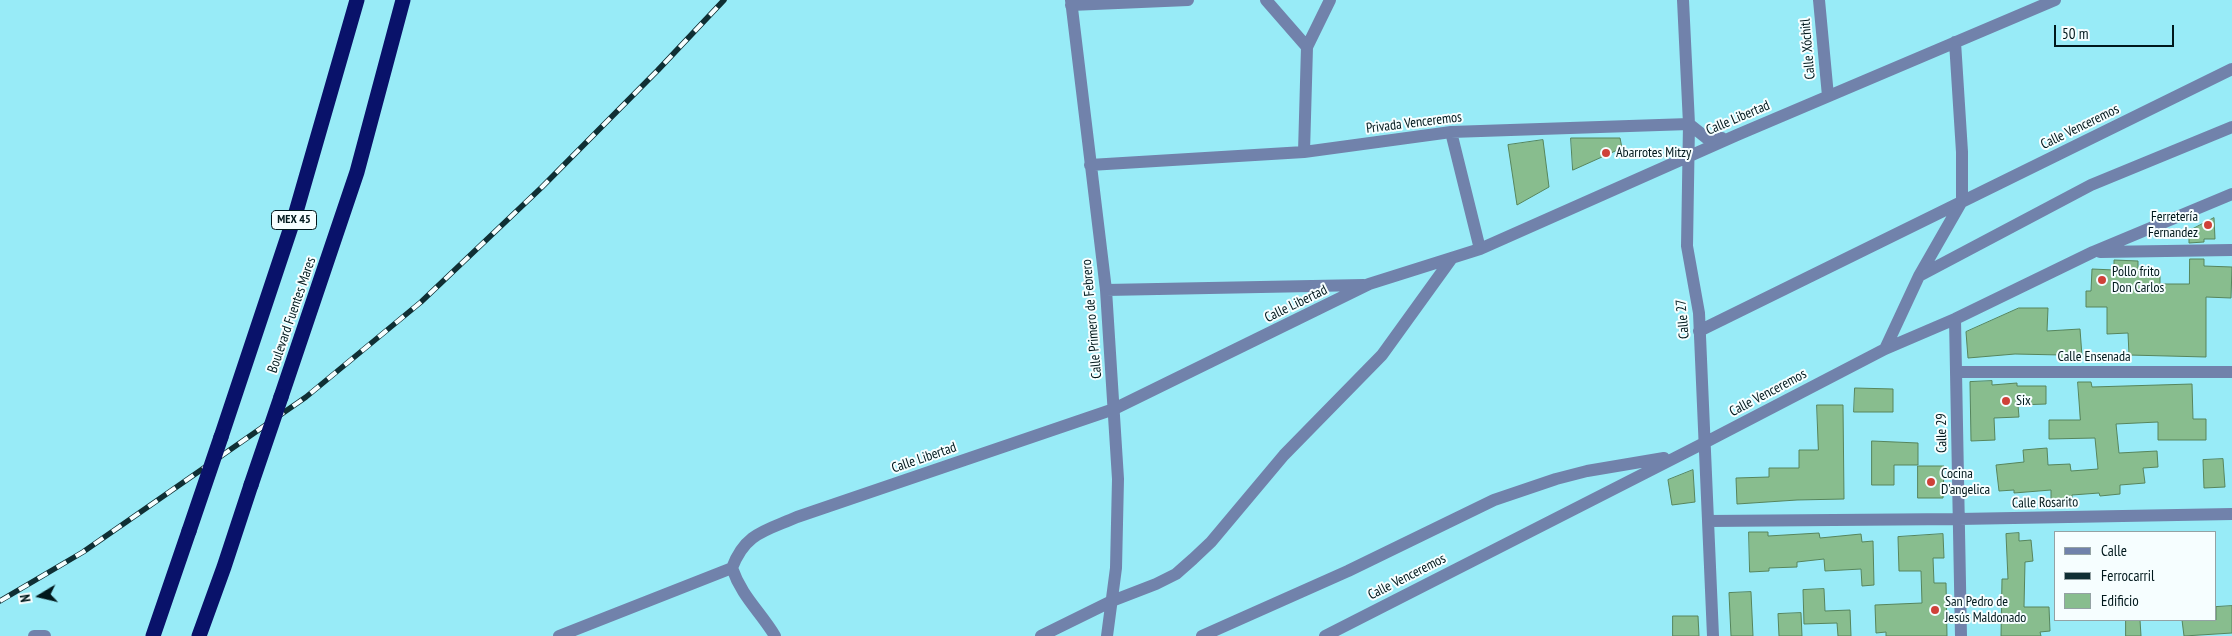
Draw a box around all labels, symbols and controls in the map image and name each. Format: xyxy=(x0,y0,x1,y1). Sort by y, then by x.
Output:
scale bar xyxy=(2057,15,2177,47)
street label: Calle Xóchitl xyxy=(1797,18,1819,80)
text: 50 m xyxy=(2062,24,2088,43)
street label: Calle Libertad xyxy=(1704,97,1772,139)
street label: Calle Venceremos xyxy=(2038,101,2122,153)
street label: Privada Venceremos xyxy=(1365,109,1463,137)
place label: Abarrotes Mitzy xyxy=(1616,145,1691,161)
marker: Abarrotes Mitzy xyxy=(1600,147,1612,159)
place label: Ferretería Fernandez xyxy=(2148,209,2198,242)
road number: MEX 45 xyxy=(272,210,316,230)
marker: Ferretería Fernandez xyxy=(2202,219,2214,231)
street label: Boulevard Fuentes Mares xyxy=(264,255,320,375)
street label: Calle Primero de Febrero xyxy=(1078,259,1106,379)
place label: Pollo frito Don Carlos xyxy=(2112,264,2164,296)
marker: Pollo frito Don Carlos xyxy=(2096,274,2108,286)
street label: Calle Libertad xyxy=(1262,282,1330,326)
street label: Calle 27 xyxy=(1673,298,1693,340)
street label: Calle Ensenada xyxy=(2057,349,2131,365)
street label: Calle Venceremos xyxy=(1727,366,1809,420)
place label: Six xyxy=(2016,393,2031,409)
marker: Six xyxy=(2000,395,2012,407)
street label: Calle 29 xyxy=(1933,413,1951,453)
street label: Calle Libertad xyxy=(889,439,959,477)
place label: Cocina D'angelica xyxy=(1941,466,1990,498)
marker: Cocina D'angelica xyxy=(1925,476,1937,488)
street label: Calle Rosarito xyxy=(2012,494,2078,512)
legend xyxy=(2054,531,2217,621)
text: Calle xyxy=(2101,541,2127,560)
street label: Calle Venceremos xyxy=(1365,550,1449,604)
text: Ferrocarril xyxy=(2101,566,2154,585)
north arrow xyxy=(15,571,65,621)
text: Edificio xyxy=(2101,591,2139,610)
text: N xyxy=(16,593,35,603)
place label: San Pedro de Jesús Maldonado xyxy=(1945,594,2026,626)
marker: San Pedro de Jesús Maldonado xyxy=(1929,604,1941,616)

